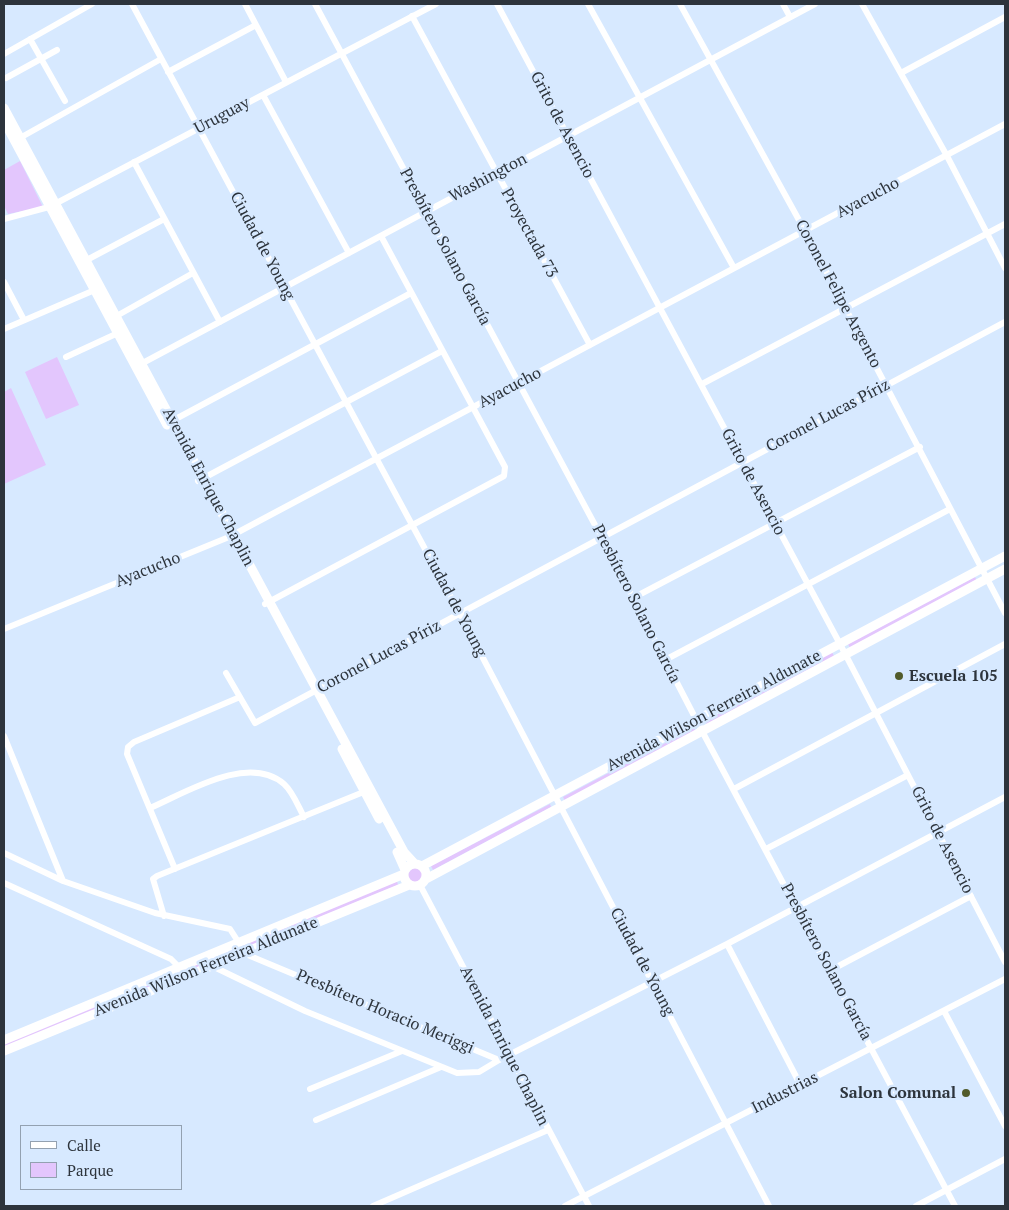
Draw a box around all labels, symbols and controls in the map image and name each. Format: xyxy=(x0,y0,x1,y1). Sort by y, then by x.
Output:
street label: Grito de Asencio xyxy=(526,68,598,182)
street label: Uruguay xyxy=(191,93,253,139)
street label: Washington xyxy=(446,149,530,207)
street label: Presbítero Solano García xyxy=(395,165,495,329)
street label: Ayacucho xyxy=(833,173,903,223)
street label: Proyectada 73 xyxy=(497,185,561,281)
street label: Ciudad de Young xyxy=(225,189,299,303)
street label: Coronel Felipe Argento xyxy=(791,217,885,371)
street label: Ayacucho xyxy=(475,363,545,413)
street label: Coronel Lucas Píriz xyxy=(763,375,893,457)
street label: Avenida Enrique Chaplin xyxy=(158,405,258,569)
street label: Grito de Asencio xyxy=(717,425,789,539)
street label: Presbítero Solano García xyxy=(588,522,684,686)
street label: Ciudad de Young xyxy=(417,546,491,660)
street label: Ayacucho xyxy=(113,548,183,592)
street label: Coronel Lucas Píriz xyxy=(314,616,444,698)
street label: Avenida Wilson Ferreira Aldunate xyxy=(604,646,824,776)
place label: Escuela 105 xyxy=(909,666,998,686)
marker: Escuela 105 xyxy=(893,670,905,682)
street label: Grito de Asencio xyxy=(907,783,977,897)
street label: Presbítero Solano García xyxy=(776,880,876,1044)
street label: Ciudad de Young xyxy=(605,905,679,1019)
street label: Avenida Wilson Ferreira Aldunate xyxy=(91,913,321,1021)
street label: Avenida Enrique Chaplin xyxy=(455,963,553,1129)
street label: Presbítero Horacio Meriggi xyxy=(293,966,477,1058)
street label: Industrias xyxy=(749,1068,821,1118)
place label: Salon Comunal xyxy=(840,1083,956,1103)
marker: Salon Comunal xyxy=(960,1087,972,1099)
legend xyxy=(20,1125,182,1190)
text: Calle xyxy=(67,1135,101,1155)
text: Parque xyxy=(67,1160,114,1180)

